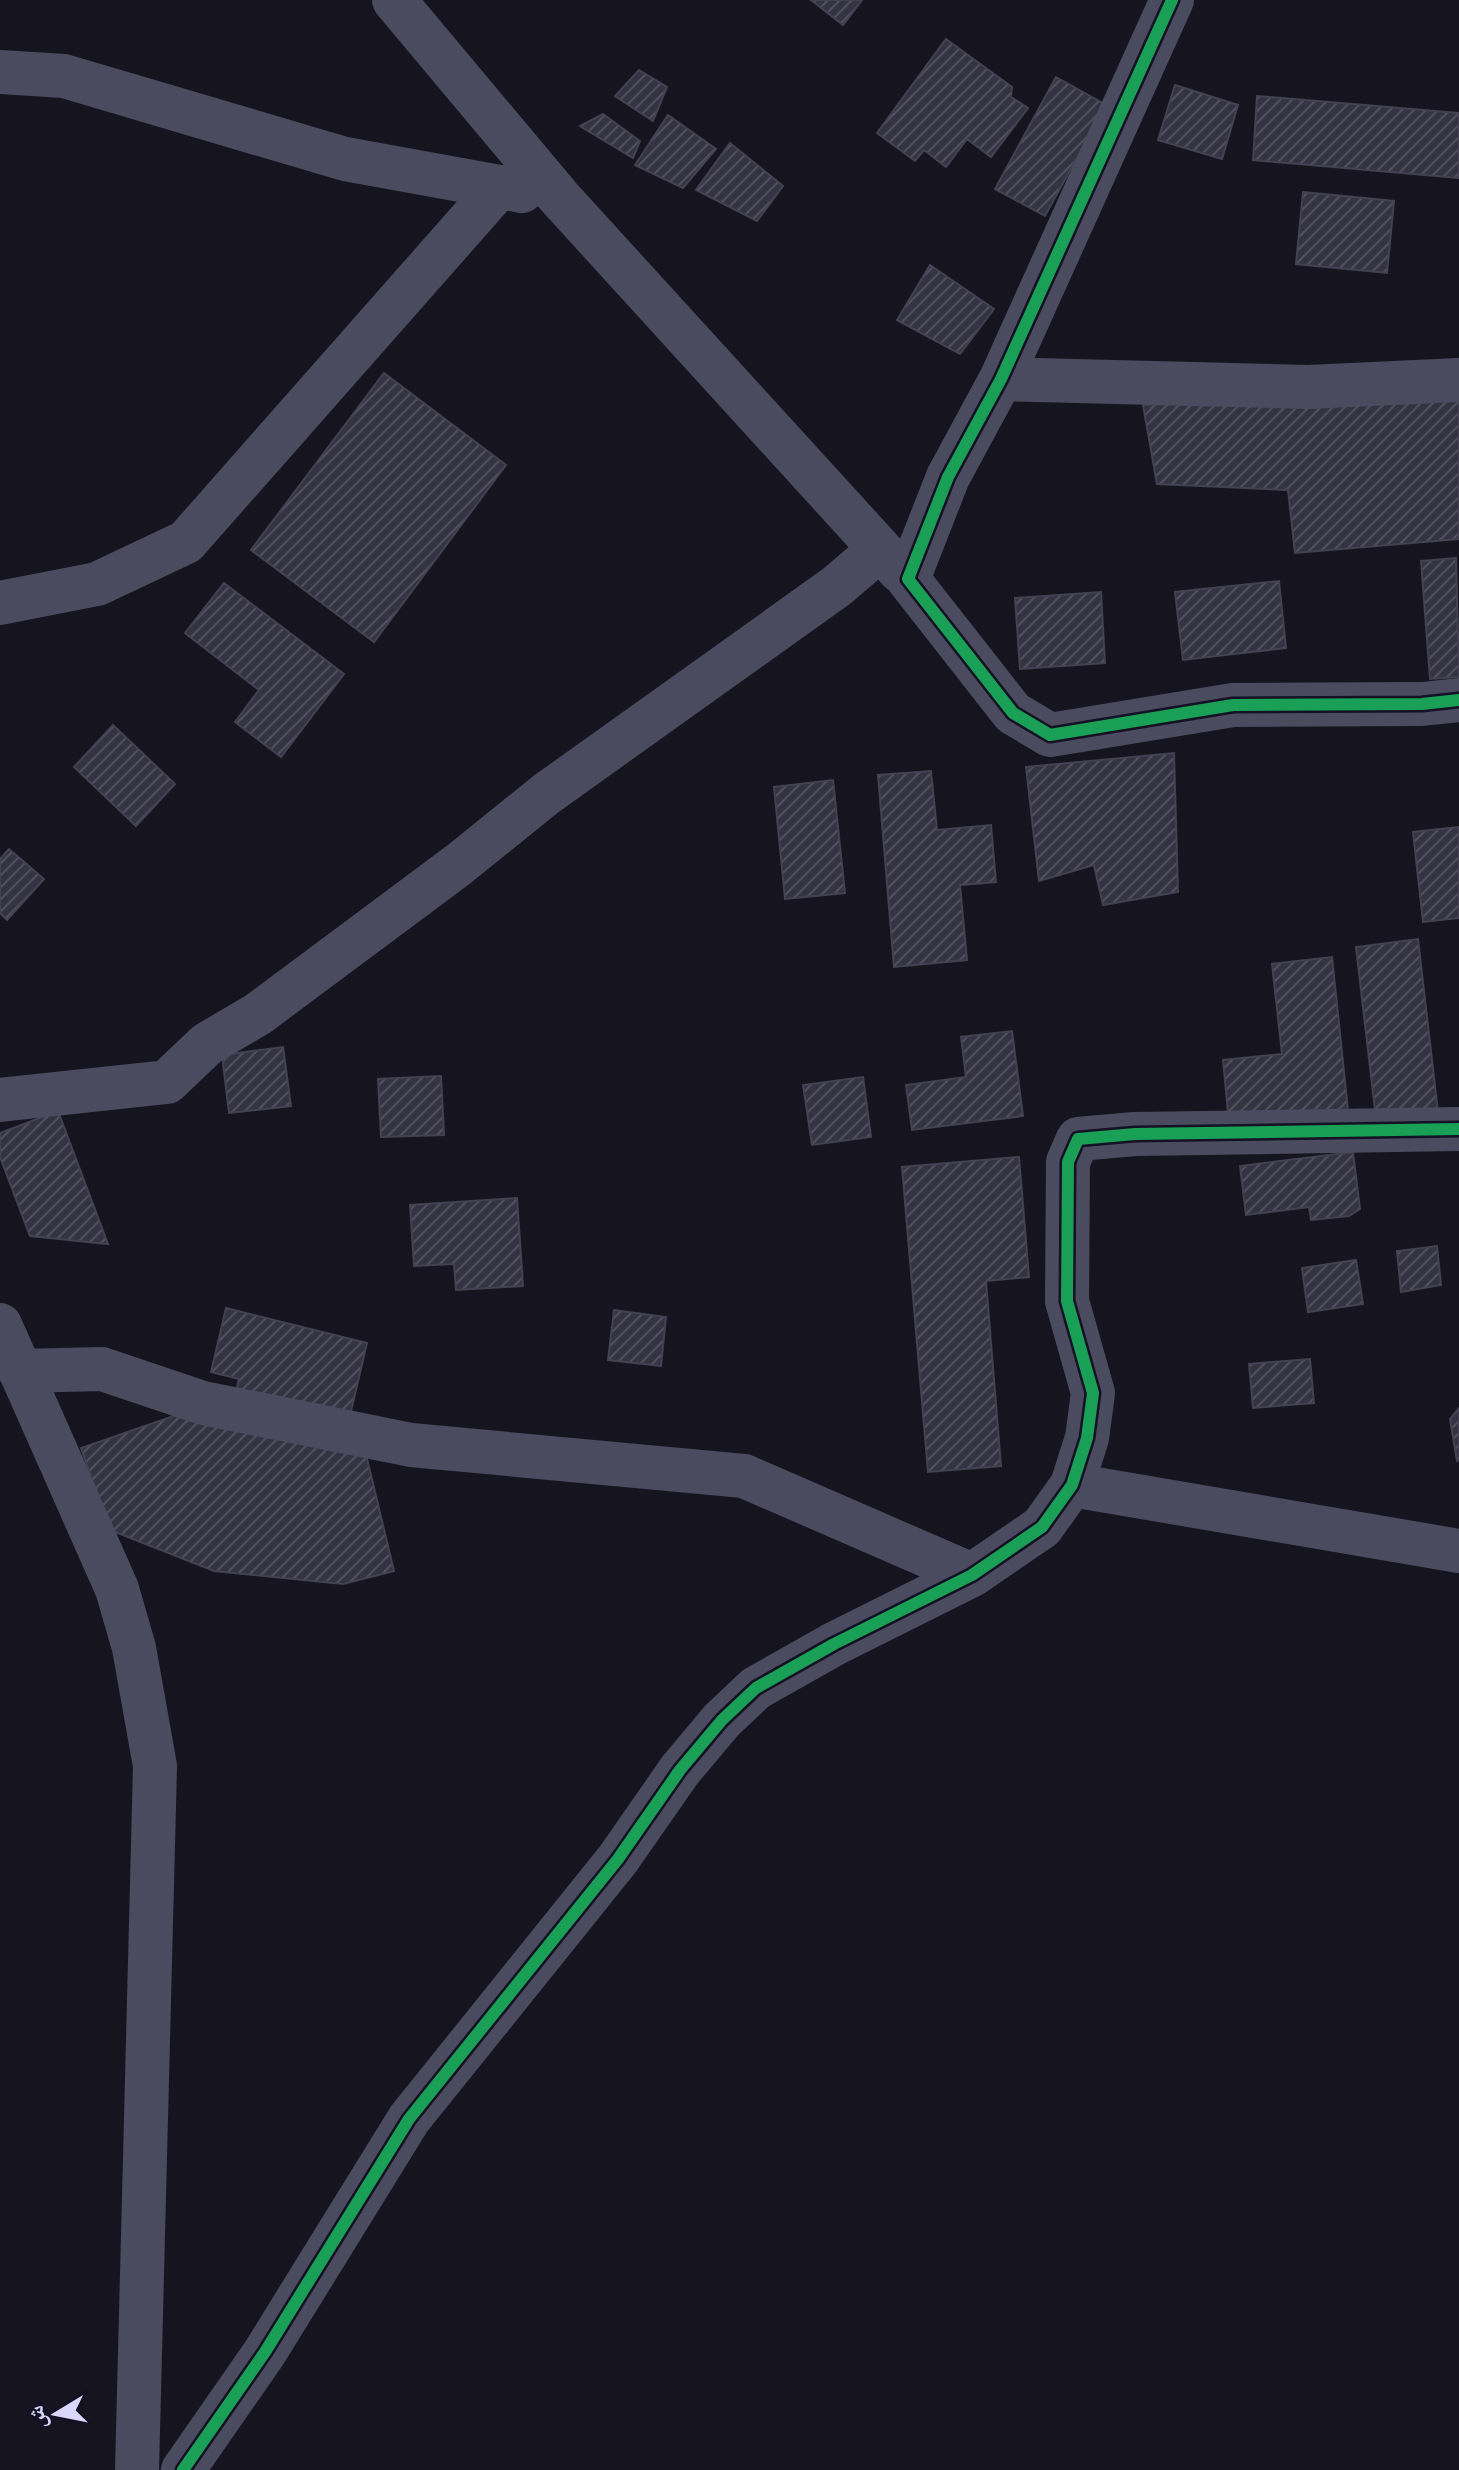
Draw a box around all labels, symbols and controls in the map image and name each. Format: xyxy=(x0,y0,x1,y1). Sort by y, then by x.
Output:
north arrow xyxy=(16,2374,96,2454)
text: ش xyxy=(20,2403,54,2431)

